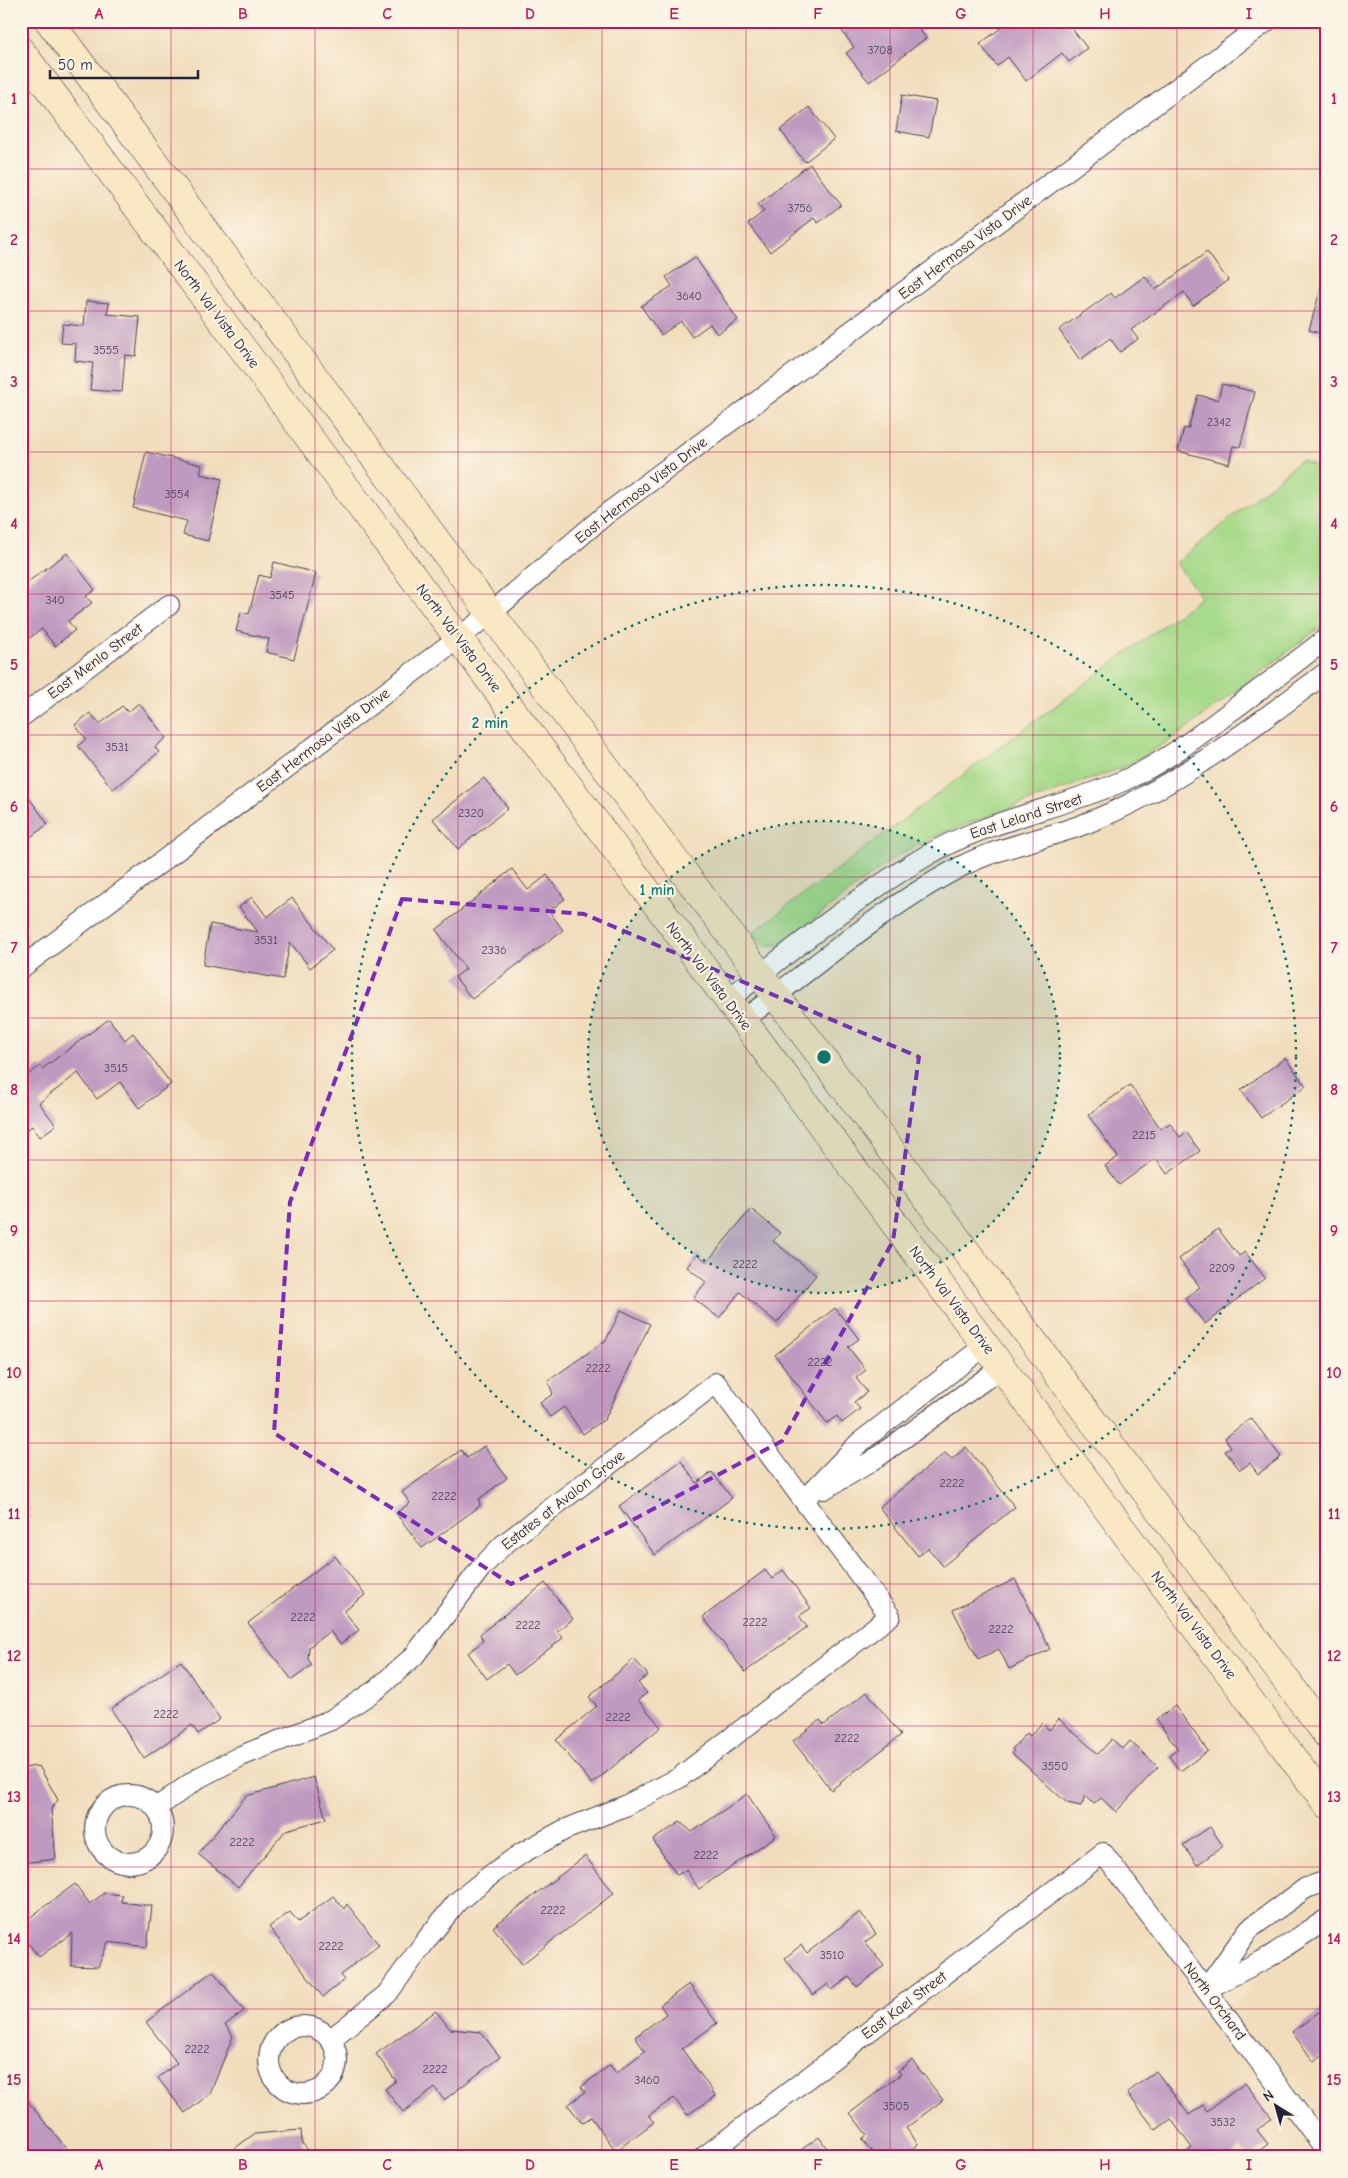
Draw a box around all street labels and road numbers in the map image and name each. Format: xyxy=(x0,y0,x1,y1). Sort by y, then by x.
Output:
street label: East Hermosa Vista Drive xyxy=(895,191,1036,303)
street label: North Val Vista Drive xyxy=(170,256,264,372)
street label: East Hermosa Vista Drive xyxy=(571,433,711,547)
street label: North Val Vista Drive xyxy=(412,580,506,696)
street label: East Menlo Street xyxy=(44,619,147,703)
street label: East Hermosa Vista Drive xyxy=(253,684,394,796)
street label: East Leland Street xyxy=(968,789,1085,843)
street label: North Val Vista Drive xyxy=(662,918,756,1034)
street label: North Val Vista Drive xyxy=(905,1242,999,1358)
street label: Estates at Avalon Grove xyxy=(498,1446,628,1554)
street label: North Val Vista Drive xyxy=(1147,1567,1241,1683)
street label: North Orchard xyxy=(1180,1959,1250,2043)
street label: East Kael Street xyxy=(858,1967,951,2043)

